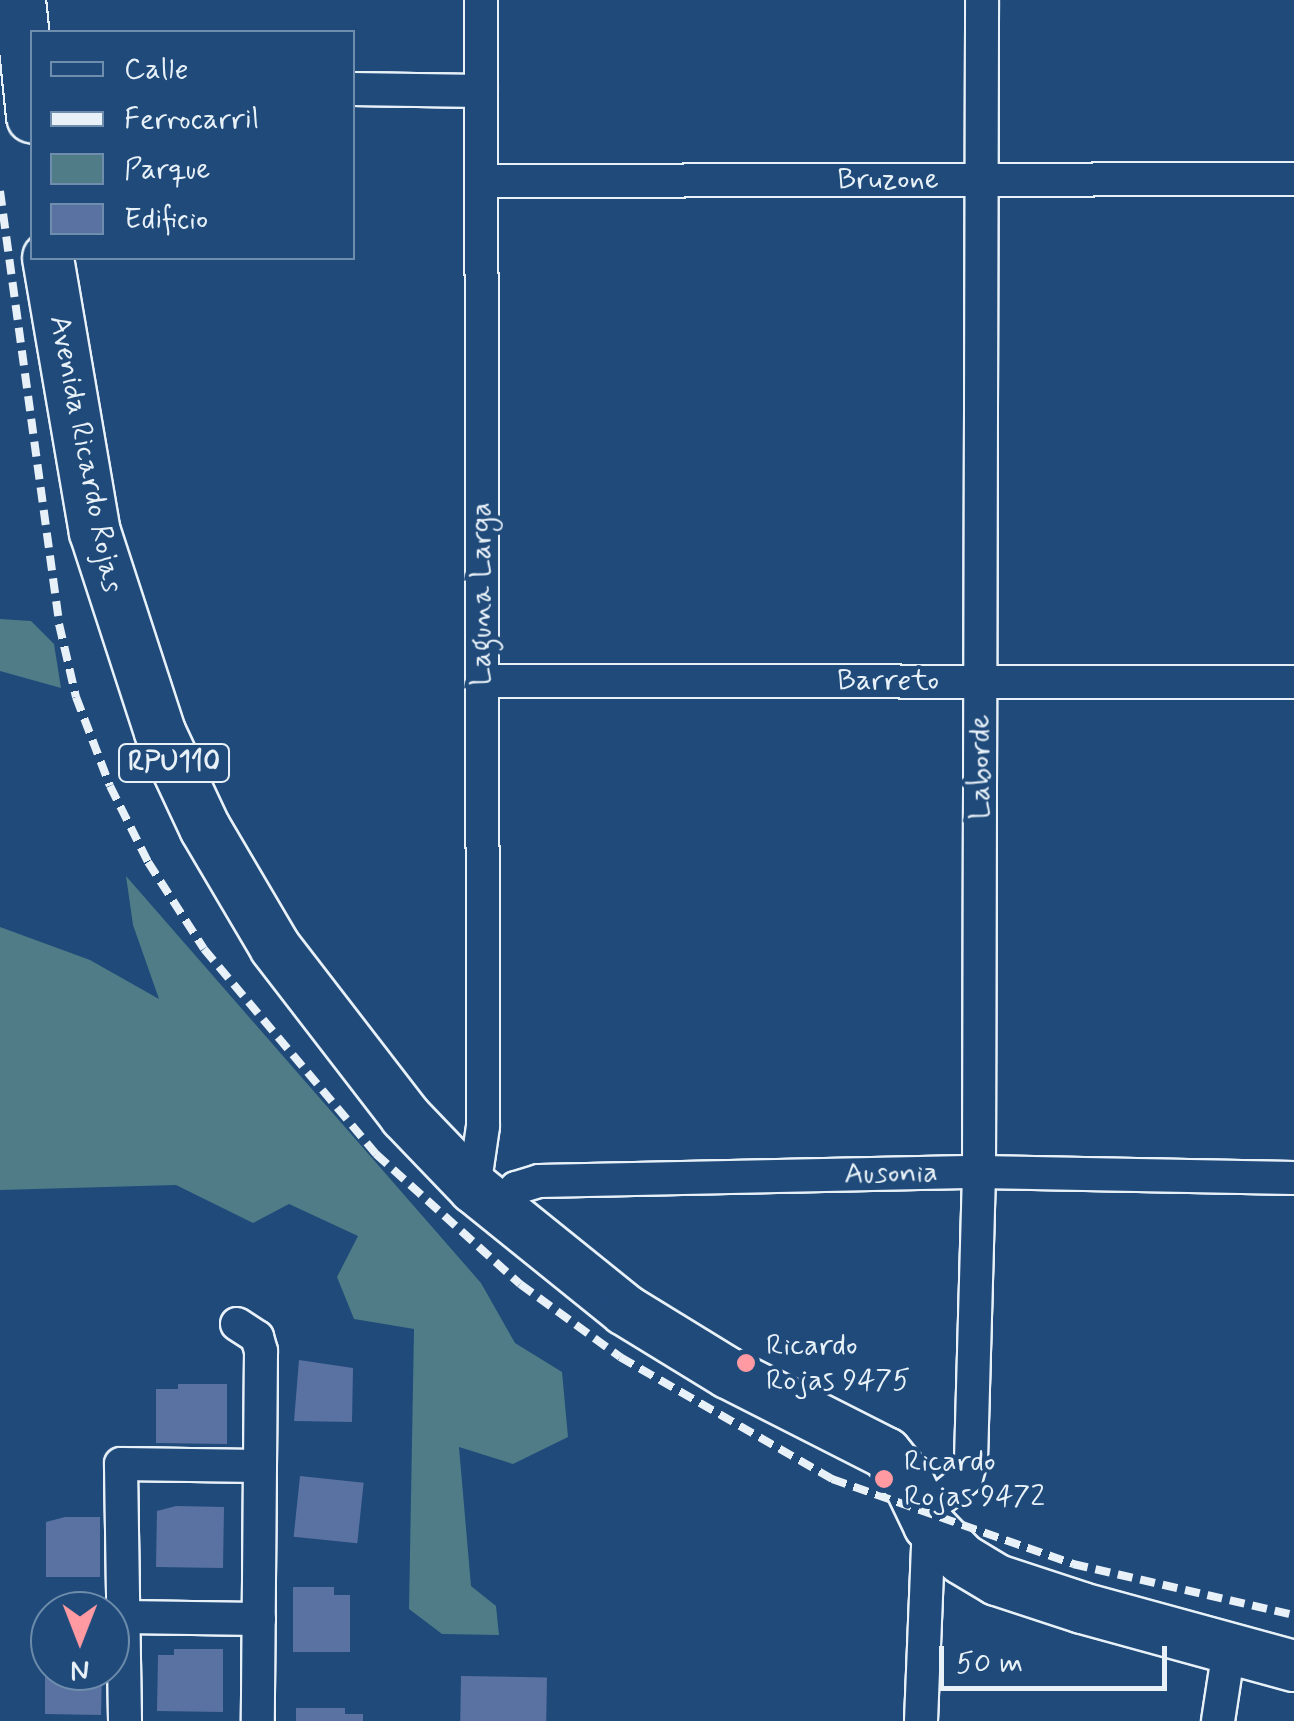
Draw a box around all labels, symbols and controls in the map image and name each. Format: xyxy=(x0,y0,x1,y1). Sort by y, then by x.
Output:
legend xyxy=(30,30,355,260)
text: Calle xyxy=(124,50,189,89)
text: Ferrocarril xyxy=(124,100,259,139)
text: Parque xyxy=(124,150,210,189)
street label: Bruzone xyxy=(837,162,939,198)
text: Edificio xyxy=(124,200,208,239)
street label: Avenida Ricardo Rojas xyxy=(41,315,129,593)
street label: Laguna Larga xyxy=(464,502,500,686)
street label: Barreto xyxy=(837,663,939,699)
street label: Laborde xyxy=(963,714,999,820)
road number: RPU110 xyxy=(116,740,232,786)
street label: Ausonia xyxy=(844,1155,938,1193)
place label: Ricardo Rojas 9475 xyxy=(766,1328,910,1398)
marker: Ricardo Rojas 9475 xyxy=(735,1352,757,1374)
place label: Ricardo Rojas 9472 xyxy=(904,1444,1045,1514)
marker: Ricardo Rojas 9472 xyxy=(873,1468,895,1490)
north arrow xyxy=(30,1591,130,1691)
scale bar xyxy=(944,1626,1172,1688)
text: 50 m xyxy=(956,1644,1023,1683)
text: N xyxy=(71,1651,89,1688)

